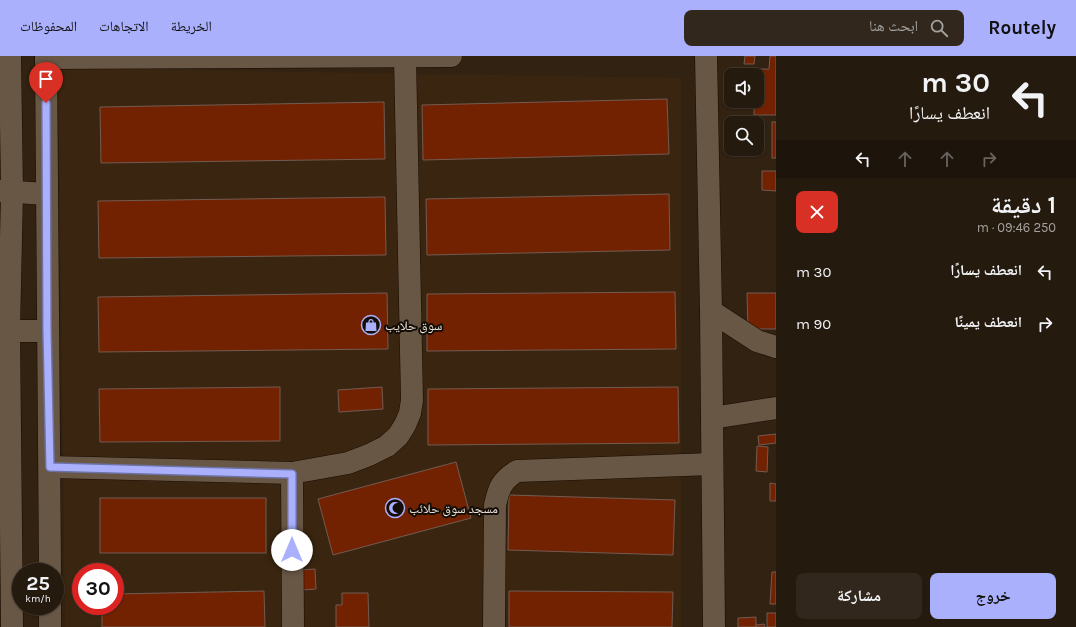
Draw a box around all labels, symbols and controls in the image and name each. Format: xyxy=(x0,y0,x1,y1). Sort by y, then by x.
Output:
search box xyxy=(684,10,964,46)
text: ابحث هنا xyxy=(869,17,918,35)
icon: search xyxy=(928,17,950,39)
text: Routely xyxy=(988,17,1056,39)
text: المحفوظات xyxy=(20,18,77,35)
text: الاتجاهات xyxy=(99,18,149,35)
text: الخريطة xyxy=(171,18,212,35)
pin xyxy=(29,62,63,103)
text: 30 m xyxy=(921,66,990,99)
icon: arrive xyxy=(35,68,57,90)
map controls xyxy=(724,68,764,156)
button: sound xyxy=(724,68,764,108)
icon: left xyxy=(1004,72,1056,124)
text: انعطف يسارًا xyxy=(909,102,990,124)
button: search xyxy=(724,116,764,156)
icon: left xyxy=(852,148,874,170)
icon: ahead xyxy=(894,148,916,170)
icon: ahead xyxy=(936,148,958,170)
icon: right xyxy=(978,148,1000,170)
button: close xyxy=(796,191,838,233)
text: 1 دقيقة xyxy=(991,191,1056,219)
text: 250 m · 09:46 xyxy=(977,220,1056,235)
text: انعطف يسارًا xyxy=(950,261,1022,279)
icon: left xyxy=(1034,261,1056,283)
text: 30 m xyxy=(796,263,831,281)
text: انعطف يمينًا xyxy=(955,313,1022,331)
icon: right xyxy=(1034,313,1056,335)
shop icon: سوق حلايب xyxy=(360,314,382,336)
text: 90 m xyxy=(796,315,831,333)
place label: سوق حلايب xyxy=(385,318,442,334)
mosque icon: مسجد سوق حلائب xyxy=(384,497,406,519)
place label: مسجد سوق حلائب xyxy=(409,501,498,517)
position arrow xyxy=(271,529,313,571)
speed limit sign: 30 xyxy=(72,563,124,615)
text: 25 xyxy=(26,572,50,595)
button: مشاركة xyxy=(796,573,922,619)
button: خروج xyxy=(930,573,1056,619)
text: km/h xyxy=(25,593,51,605)

